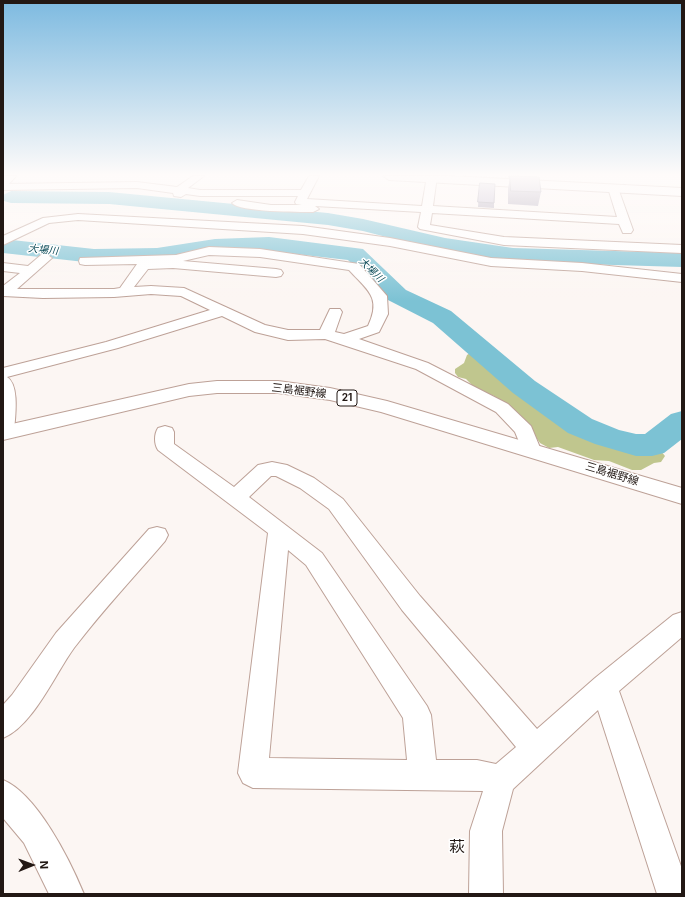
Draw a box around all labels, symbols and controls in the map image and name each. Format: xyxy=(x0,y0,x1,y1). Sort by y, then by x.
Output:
water label: 大場川 xyxy=(27,242,59,258)
water label: 大場川 xyxy=(356,255,386,285)
street label: 三島裾野線 xyxy=(271,381,327,401)
road number: 21 xyxy=(337,390,357,406)
street label: 三島裾野線 xyxy=(584,460,640,488)
district label: 萩 xyxy=(449,837,465,857)
north arrow xyxy=(12,845,52,885)
text: N xyxy=(37,860,51,869)

